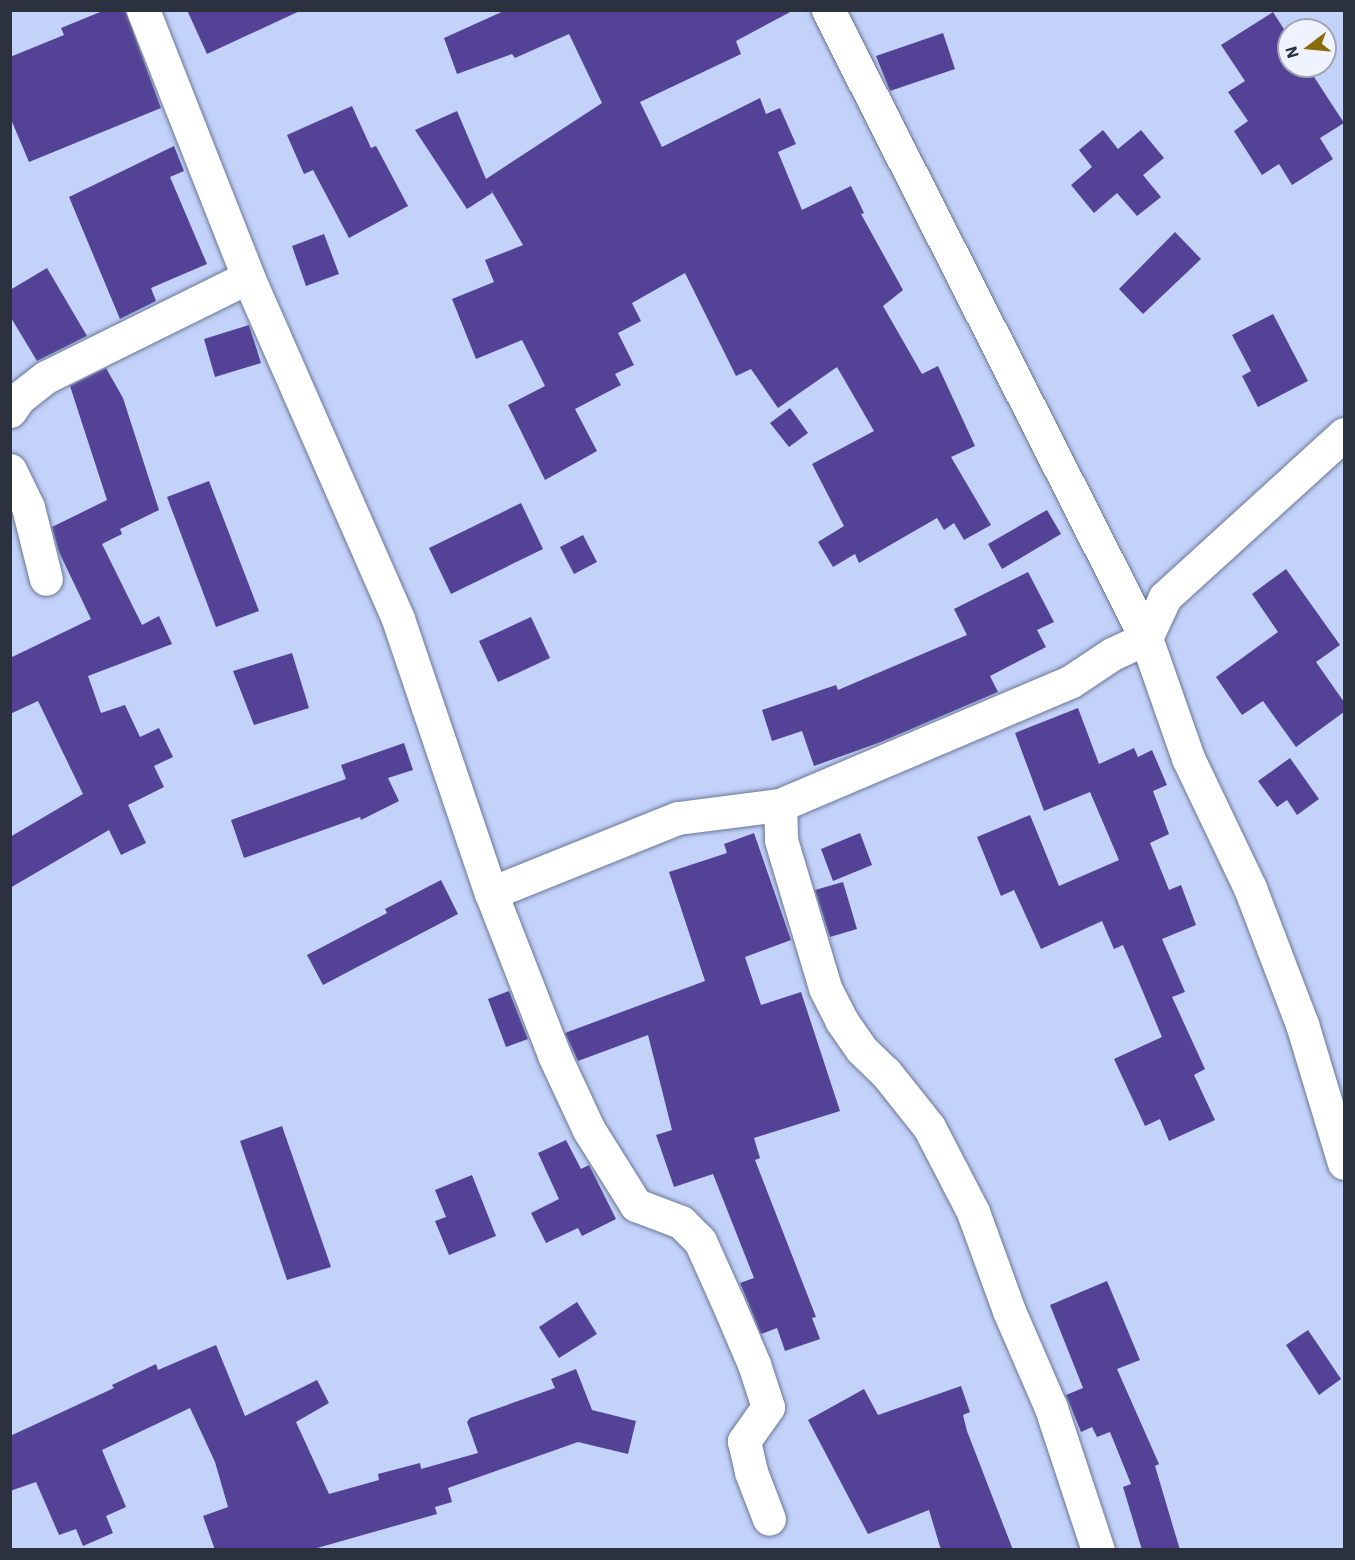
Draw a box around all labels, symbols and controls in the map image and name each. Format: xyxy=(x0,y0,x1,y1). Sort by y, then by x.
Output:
north arrow xyxy=(1277,18,1337,78)
text: N xyxy=(1280,44,1303,61)

